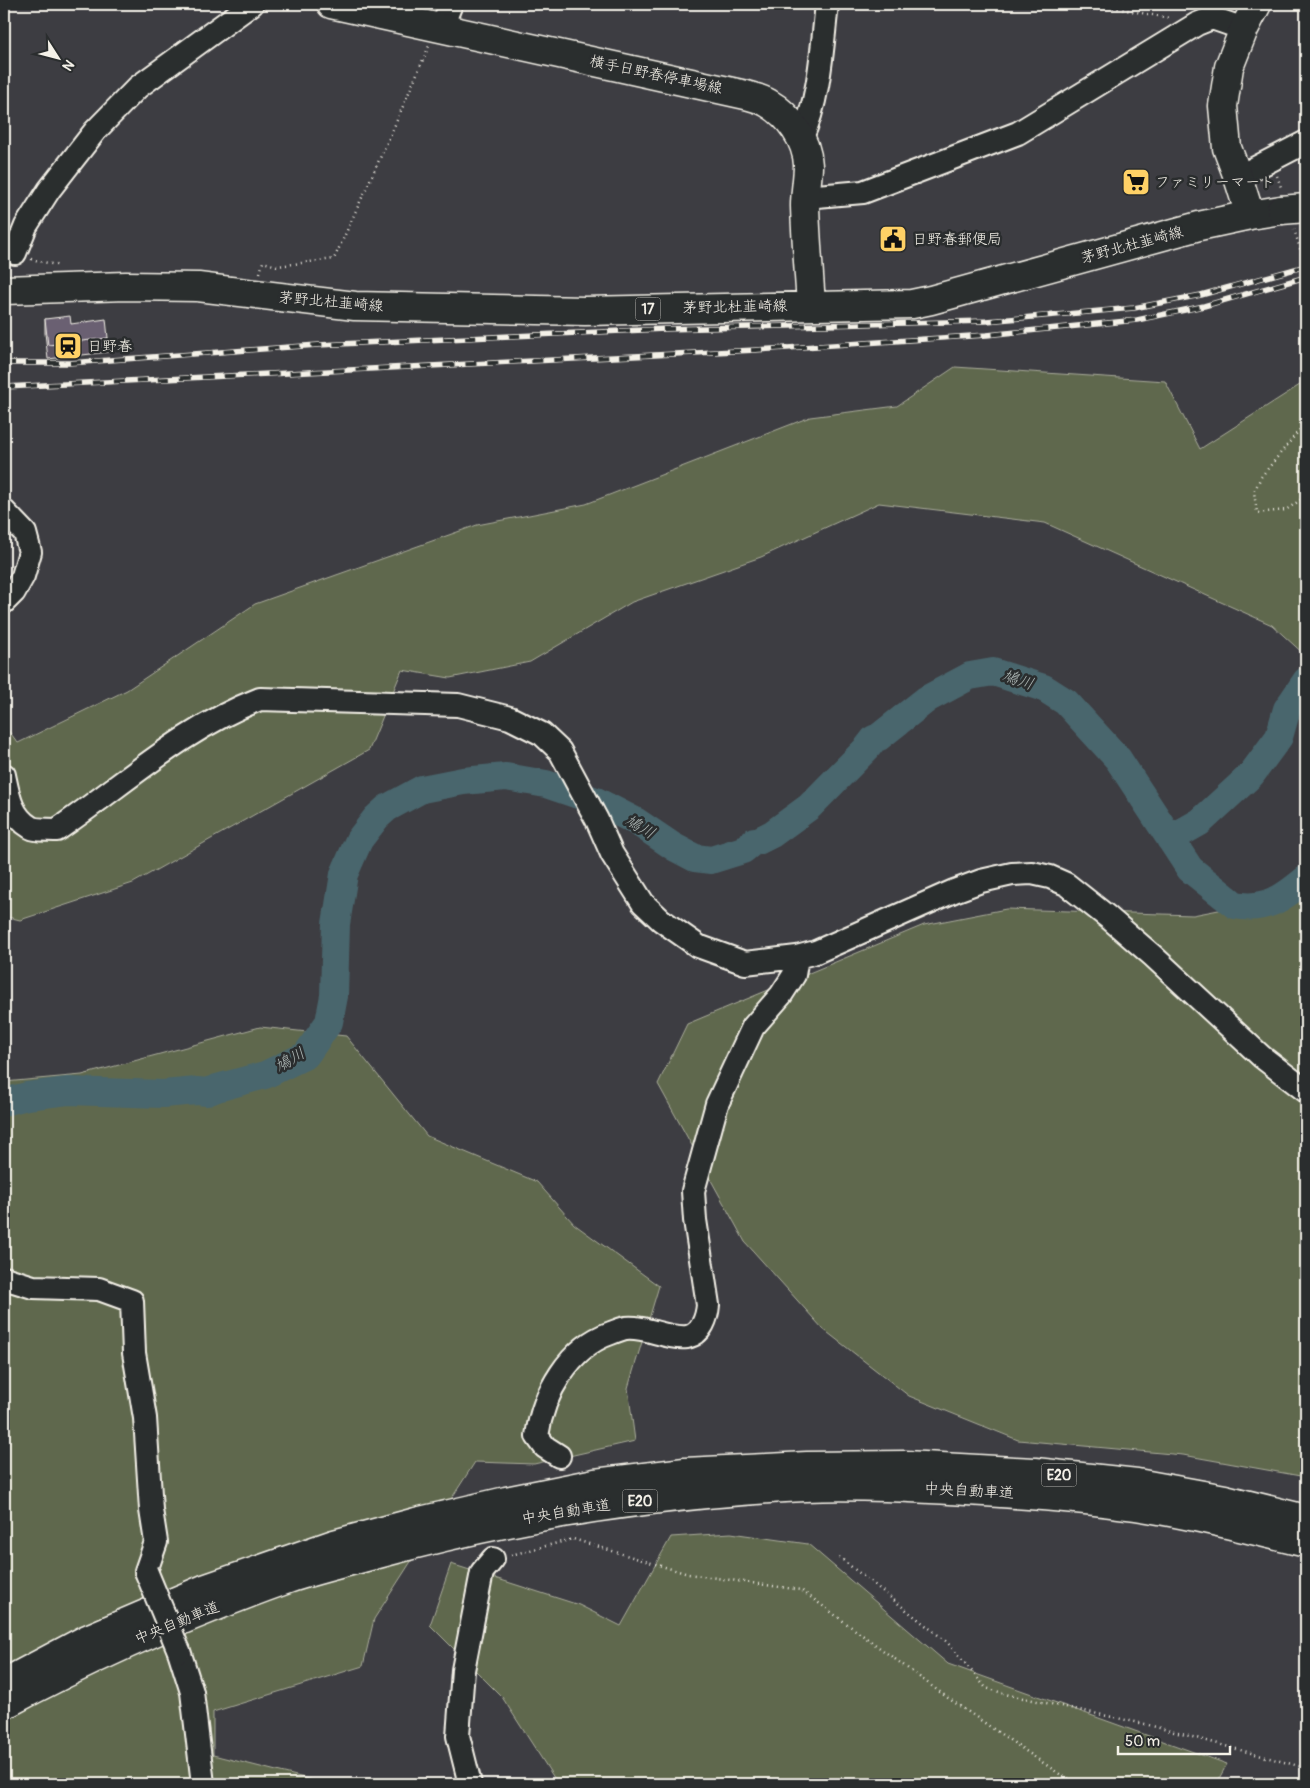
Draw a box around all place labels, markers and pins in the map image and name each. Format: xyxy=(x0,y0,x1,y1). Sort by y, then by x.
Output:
supermarket icon: ファミリーマート xyxy=(1121,167,1151,197)
place label: ファミリーマート xyxy=(1155,173,1275,192)
public building icon: 日野春郵便局 xyxy=(878,224,908,254)
place label: 日野春郵便局 xyxy=(912,230,1002,249)
station icon: 日野春 xyxy=(53,331,83,361)
place label: 日野春 xyxy=(87,337,132,356)

